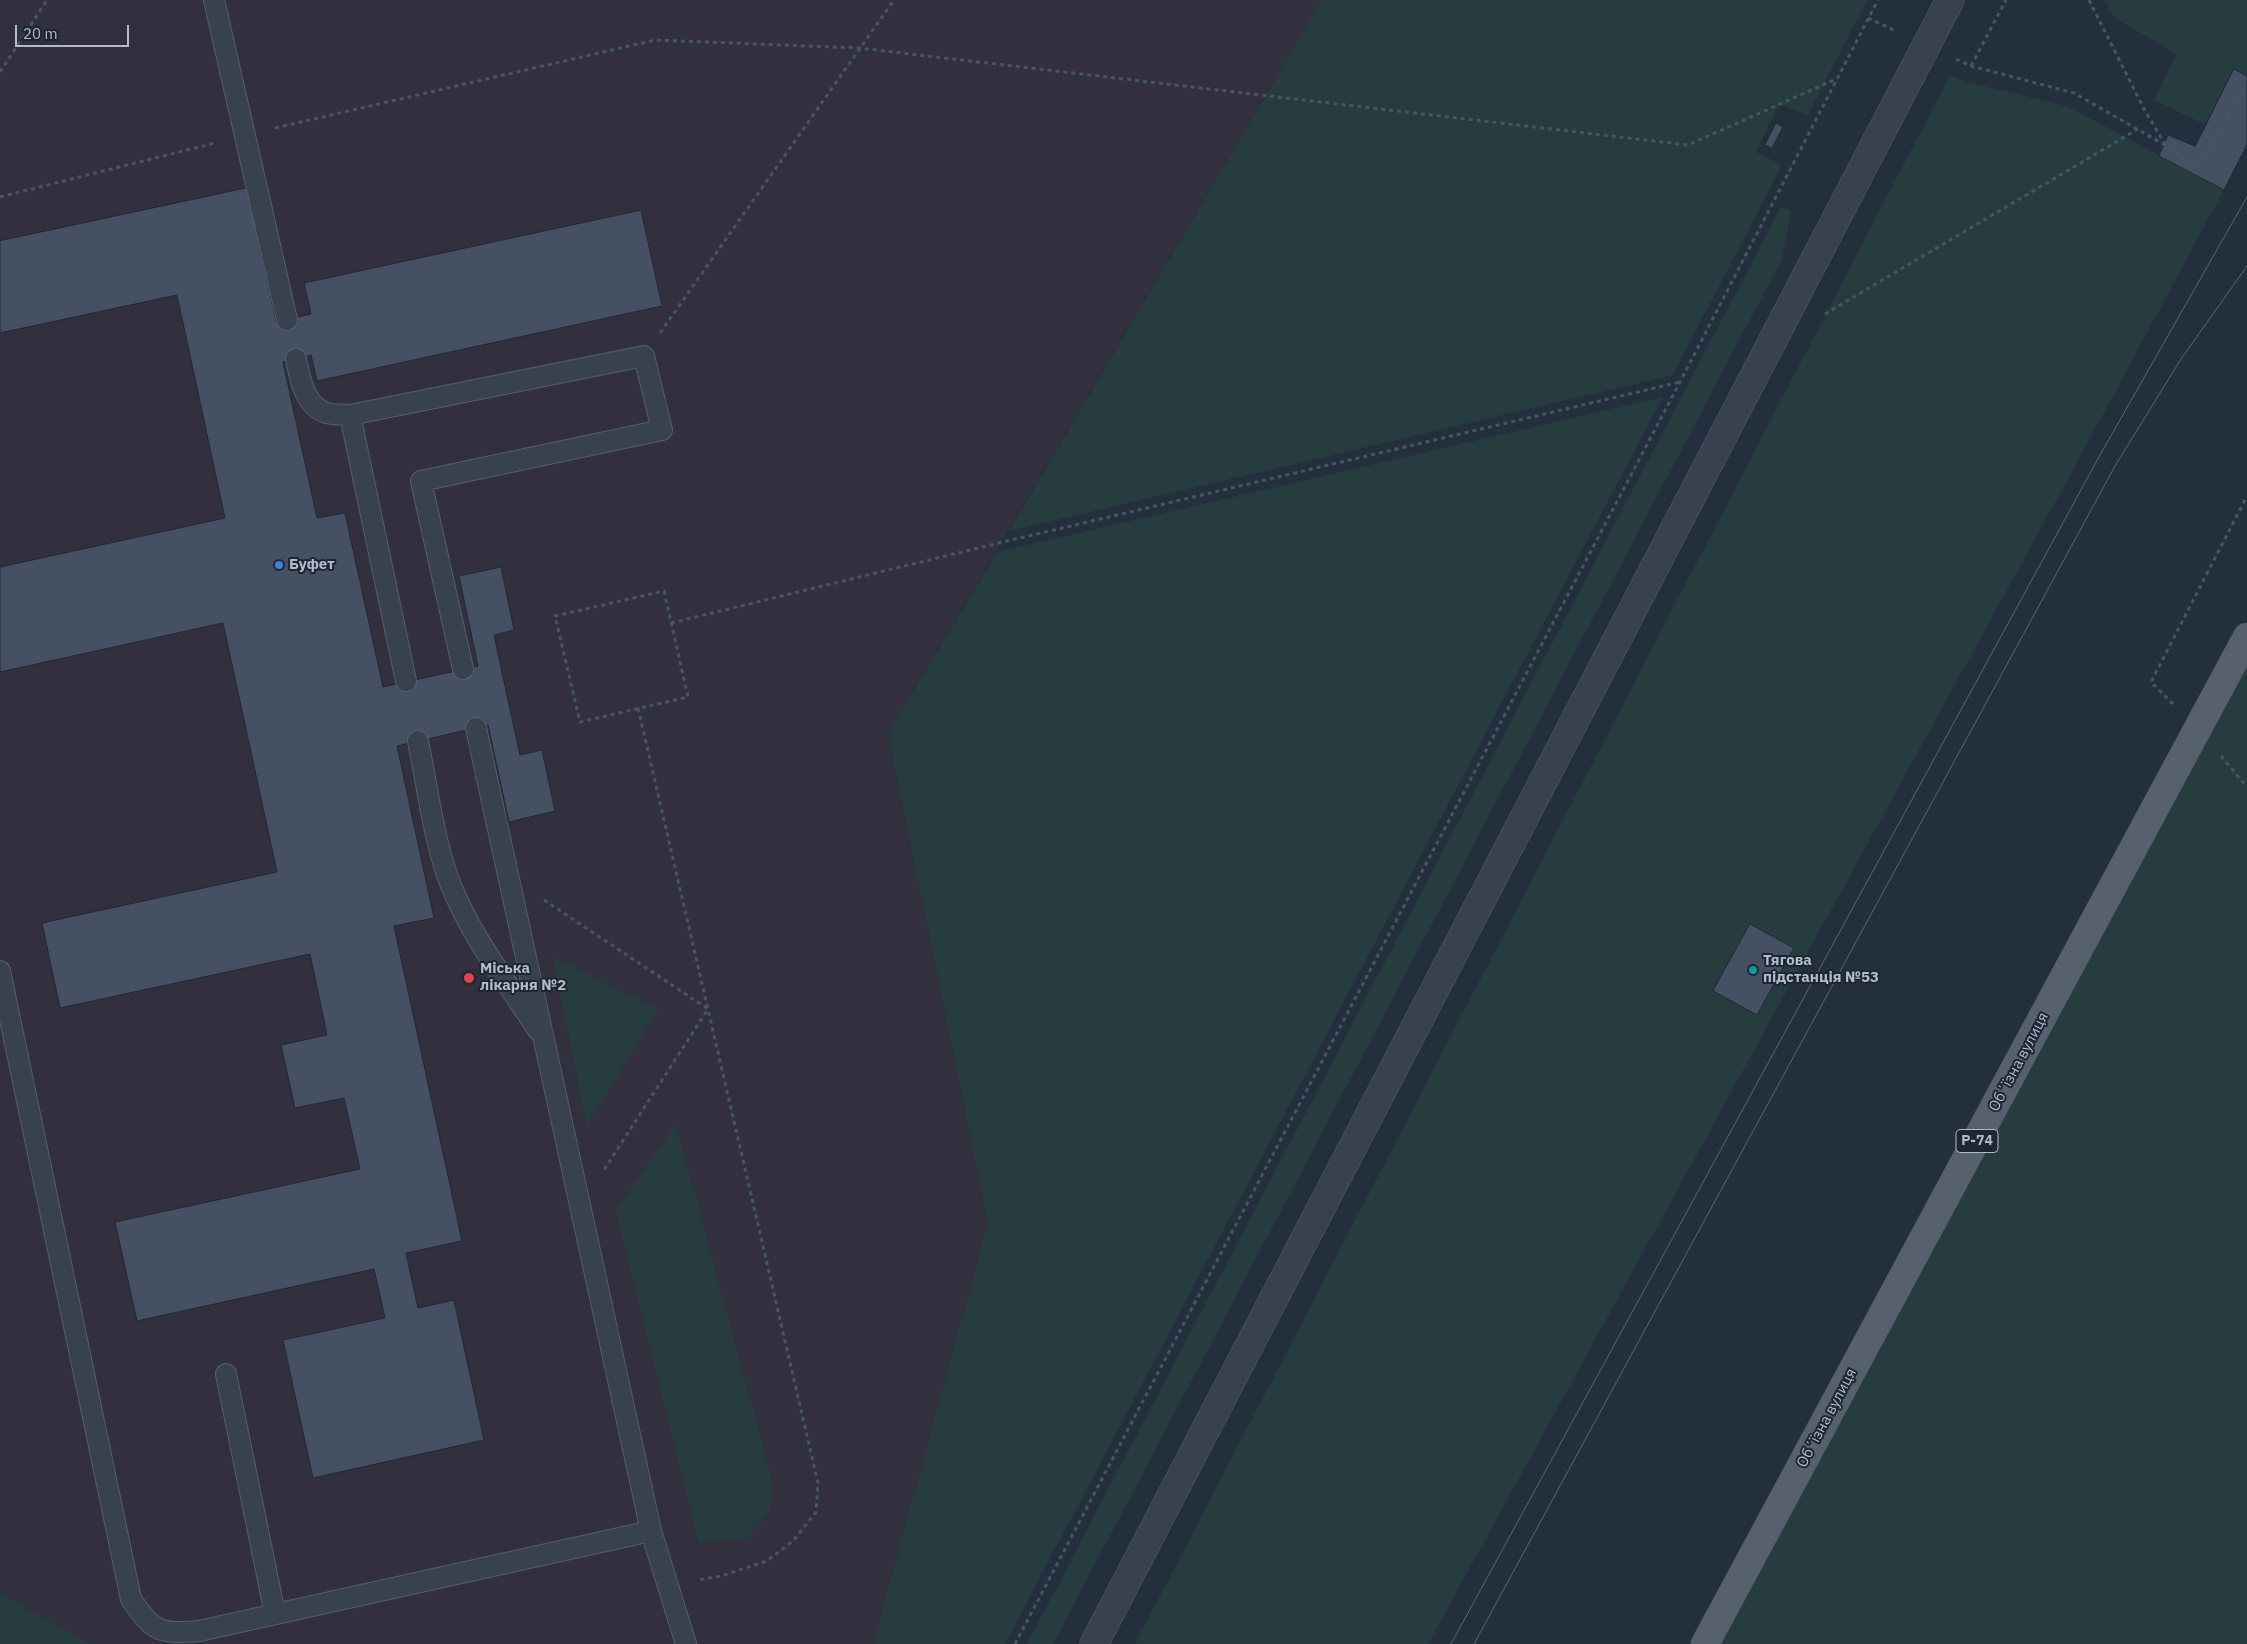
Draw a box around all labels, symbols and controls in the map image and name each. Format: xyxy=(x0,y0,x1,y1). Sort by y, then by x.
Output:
scale bar xyxy=(18,15,131,47)
text: 20 m xyxy=(23,24,58,43)
place label: Буфет xyxy=(289,556,335,574)
marker: Буфет xyxy=(273,559,285,571)
place label: Тягова підстанція №53 xyxy=(1763,952,1879,987)
place label: Міська лікарня №2 xyxy=(480,960,566,995)
marker: Тягова підстанція №53 xyxy=(1747,964,1759,976)
marker: Міська лікарня №2 xyxy=(462,971,476,985)
street label: Обʼїзна вулиця xyxy=(1985,1009,2053,1115)
road number: Р-74 xyxy=(1956,1130,1998,1152)
street label: Обʼїзна вулиця xyxy=(1793,1365,1861,1471)

